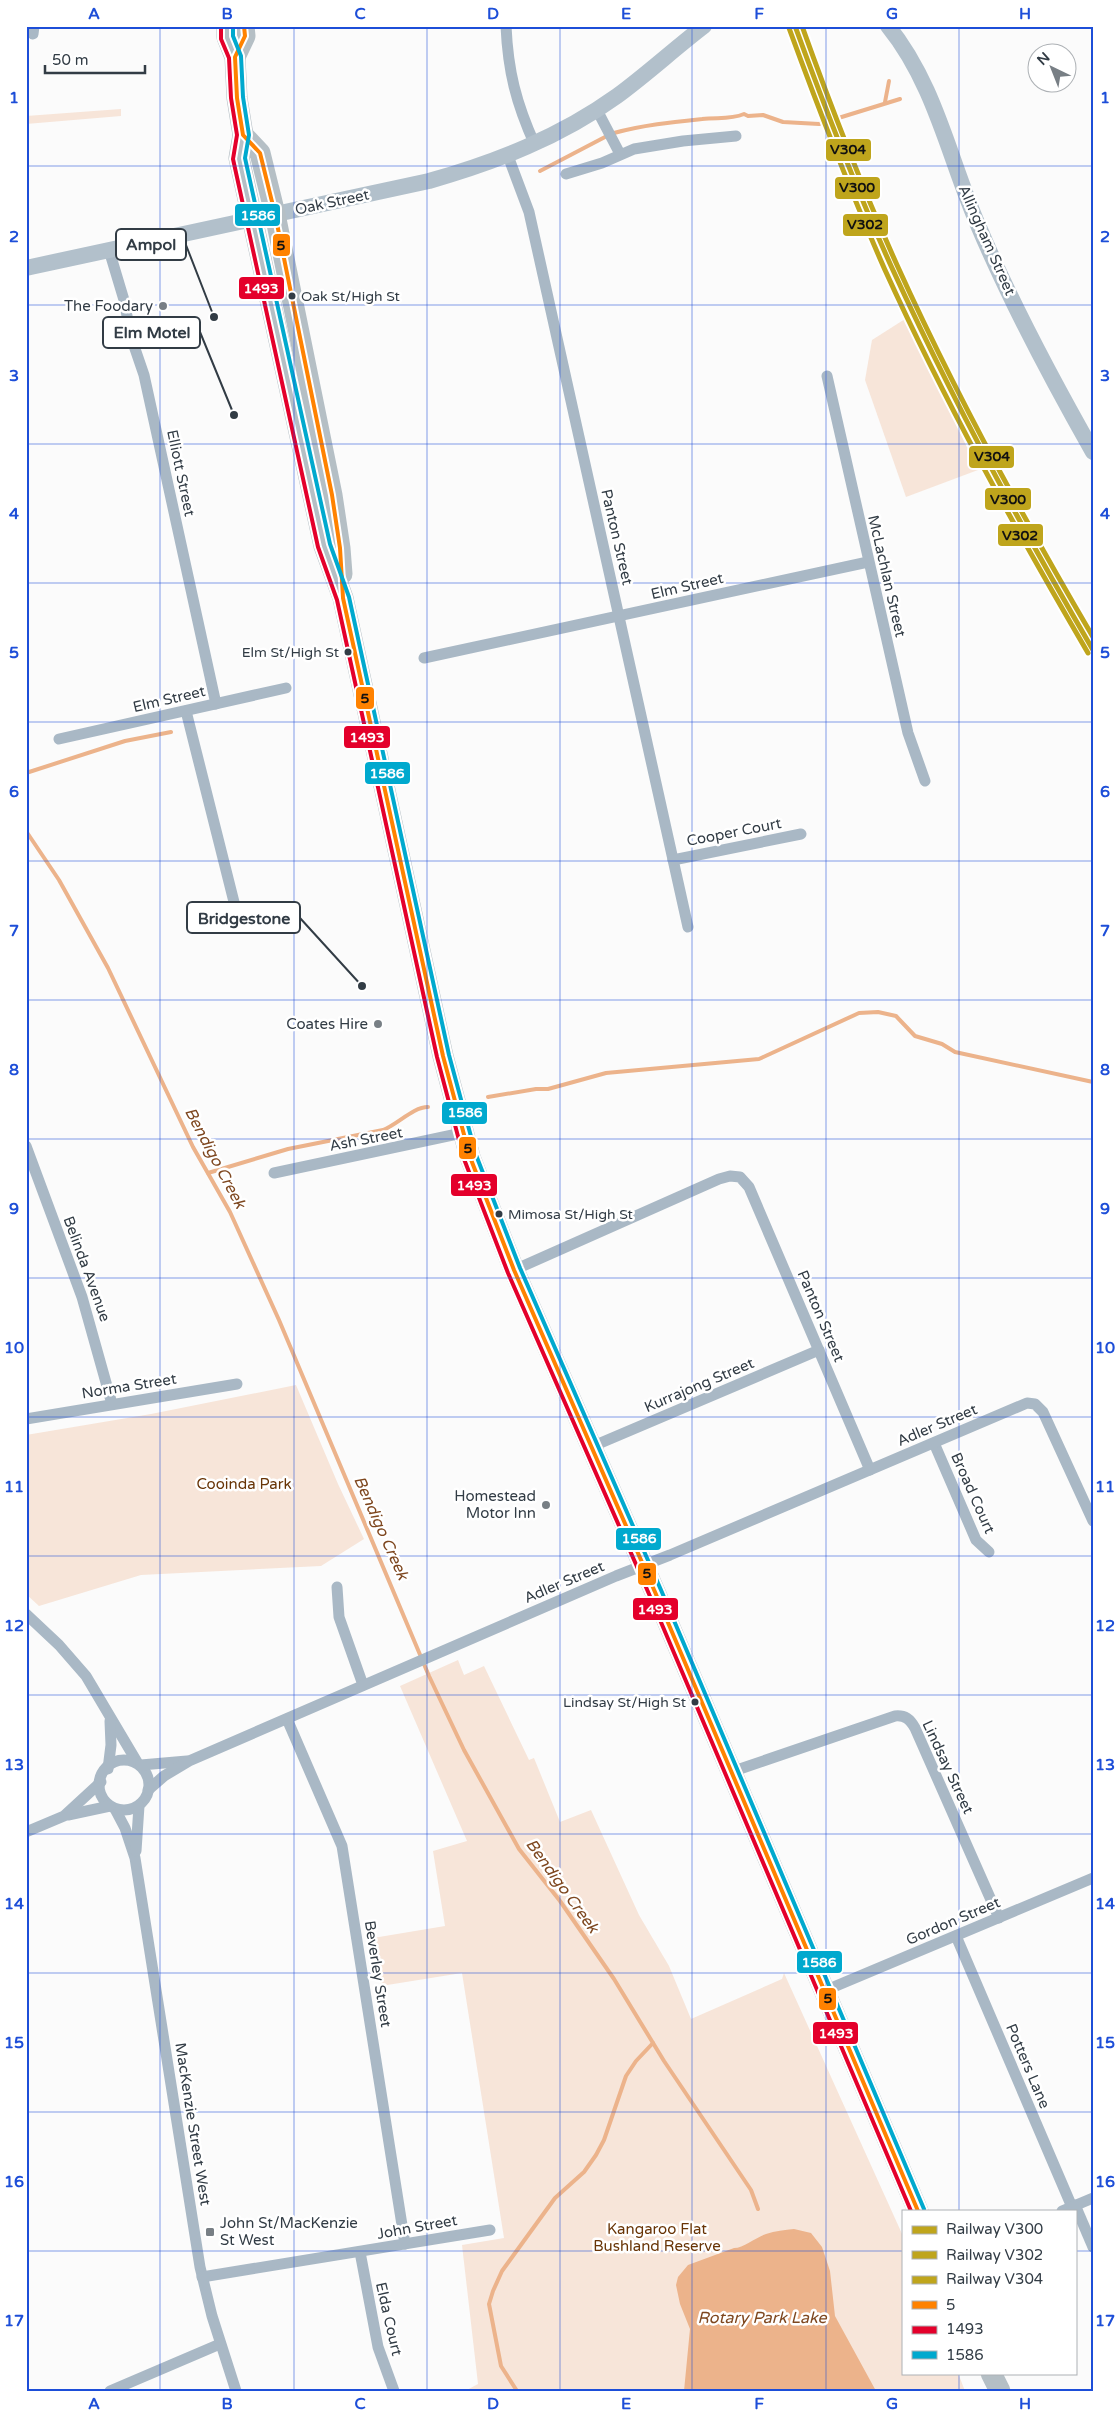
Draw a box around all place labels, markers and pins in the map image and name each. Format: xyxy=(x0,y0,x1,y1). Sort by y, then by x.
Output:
callout: Ampol xyxy=(116,229,186,260)
place label: Oak St/High St xyxy=(301,288,400,305)
marker: Oak St/High St xyxy=(287,291,297,301)
place label: The Foodary xyxy=(64,297,153,315)
marker: The Foodary xyxy=(157,300,169,312)
callout: Elm Motel xyxy=(103,317,200,348)
place label: Elm St/High St xyxy=(242,644,340,661)
marker: Elm St/High St xyxy=(343,647,353,657)
callout: Bridgestone xyxy=(187,902,300,933)
place label: Coates Hire xyxy=(286,1015,368,1033)
marker: Coates Hire xyxy=(372,1018,384,1030)
place label: Mimosa St/High St xyxy=(508,1206,634,1223)
marker: Mimosa St/High St xyxy=(494,1209,504,1219)
place label: Homestead Motor Inn xyxy=(454,1487,536,1522)
marker: Homestead Motor Inn xyxy=(540,1499,552,1511)
place label: Lindsay St/High St xyxy=(563,1694,687,1711)
marker: Lindsay St/High St xyxy=(690,1697,700,1707)
place label: John St/MacKenzie St West xyxy=(220,2214,358,2249)
marker: John St/MacKenzie St West xyxy=(204,2226,216,2238)

